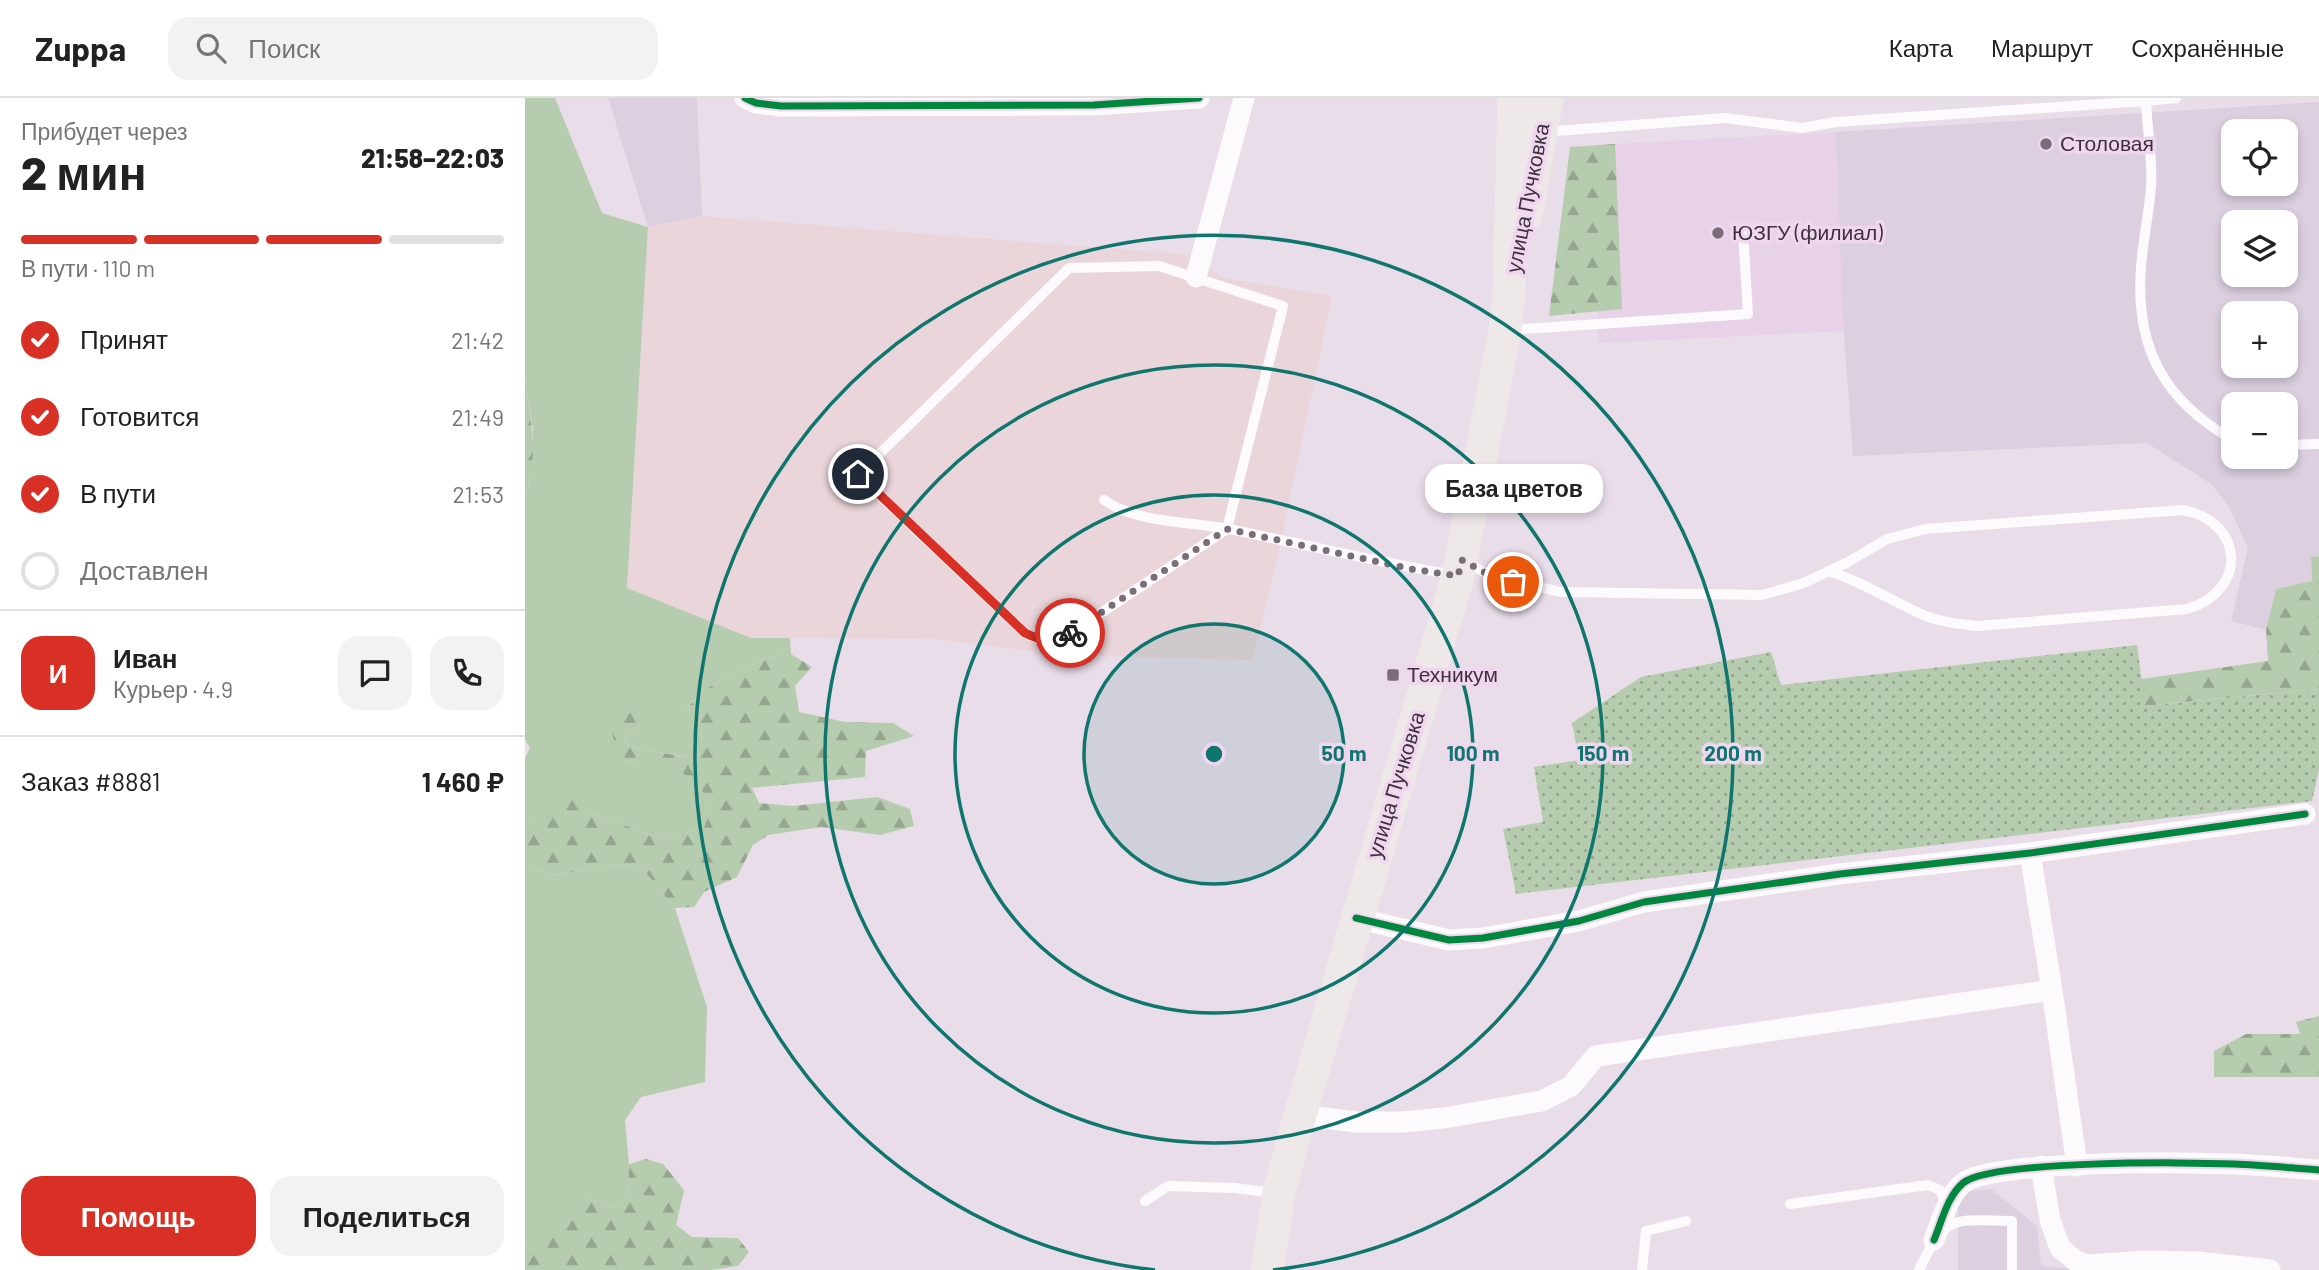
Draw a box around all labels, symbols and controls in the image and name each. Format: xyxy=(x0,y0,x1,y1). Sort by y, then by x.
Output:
search box xyxy=(168,17,658,80)
text: Zuppa xyxy=(35,28,126,68)
icon: search xyxy=(192,29,230,67)
text: Поиск xyxy=(248,32,320,63)
text: Карта xyxy=(1889,33,1953,62)
text: Маршрут xyxy=(1991,33,2093,62)
text: Сохранённые xyxy=(2131,33,2284,62)
text: Прибудет через xyxy=(21,117,188,145)
map controls xyxy=(2221,119,2298,469)
button: locate xyxy=(2221,119,2298,196)
street label: улица Пучковка xyxy=(1500,120,1553,275)
place label: Столовая xyxy=(2060,130,2154,155)
marker: Столовая xyxy=(2038,136,2054,152)
text: 21:58–22:03 xyxy=(361,142,504,173)
text: 2 мин xyxy=(21,144,146,199)
button: layers xyxy=(2221,210,2298,287)
place label: ЮЗГУ (филиал) xyxy=(1732,219,1883,244)
marker: ЮЗГУ (филиал) xyxy=(1710,225,1726,241)
text: В пути · 110 m xyxy=(21,254,155,282)
button: + xyxy=(2221,301,2298,378)
icon: check xyxy=(21,321,59,359)
text: Принят xyxy=(80,323,168,354)
text: 21:42 xyxy=(451,326,504,354)
button: − xyxy=(2221,392,2298,469)
icon: check xyxy=(21,398,59,436)
text: Готовится xyxy=(80,400,199,431)
text: 21:49 xyxy=(451,403,504,431)
pin xyxy=(828,444,888,504)
icon: home xyxy=(839,455,877,493)
callout: База цветов xyxy=(1424,463,1602,512)
text: База цветов xyxy=(1445,474,1583,502)
icon: check xyxy=(21,475,59,513)
text: В пути xyxy=(80,477,156,508)
text: 21:53 xyxy=(452,480,504,508)
pin xyxy=(1483,552,1543,612)
text: Доставлен xyxy=(80,554,209,585)
icon: bag xyxy=(1494,563,1532,601)
courier xyxy=(1035,598,1105,668)
icon: bike xyxy=(1051,614,1089,652)
button: chat xyxy=(338,636,412,710)
button: phone xyxy=(430,636,504,710)
text: Иван xyxy=(113,642,178,673)
text: И xyxy=(49,657,67,688)
place label: Техникум xyxy=(1407,661,1498,686)
marker: Техникум xyxy=(1385,667,1401,683)
text: Курьер · 4.9 xyxy=(113,675,233,703)
street label: улица Пучковка xyxy=(1360,708,1429,861)
text: 50 m xyxy=(1321,740,1367,765)
text: 100 m xyxy=(1446,740,1500,765)
text: 150 m xyxy=(1577,740,1629,765)
text: 200 m xyxy=(1704,740,1762,765)
centre of rings xyxy=(1202,742,1226,766)
text: Заказ #8881 xyxy=(21,765,161,796)
text: 1 460 ₽ xyxy=(422,766,504,797)
button: Помощь xyxy=(21,1176,256,1256)
button: Поделиться xyxy=(270,1176,504,1256)

